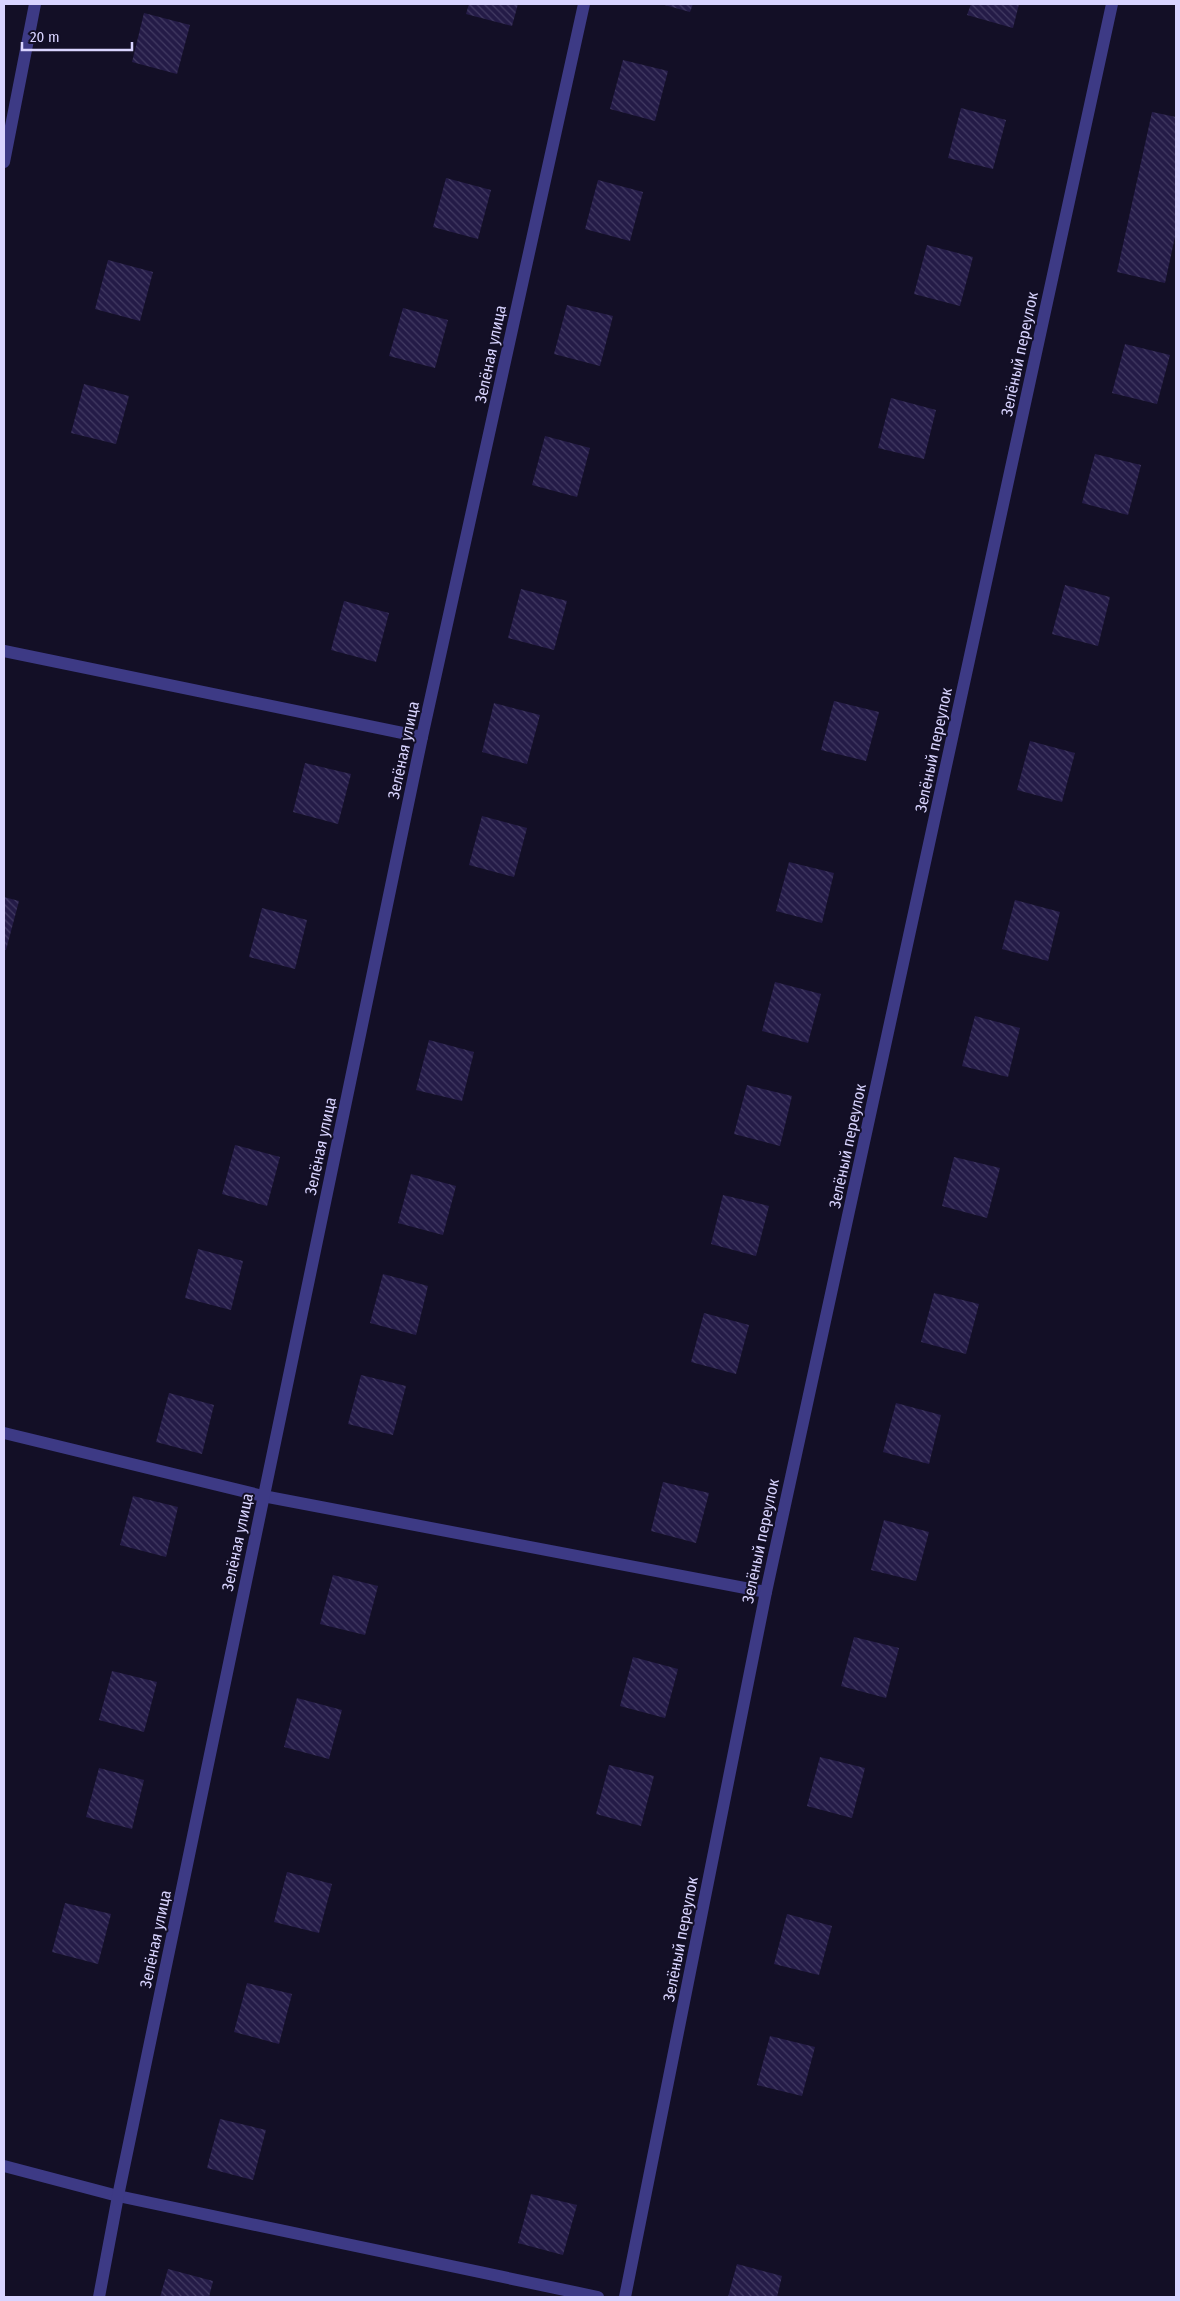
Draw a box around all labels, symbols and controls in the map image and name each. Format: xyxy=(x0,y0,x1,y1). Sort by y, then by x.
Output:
scale bar xyxy=(22,20,132,52)
text: 20 m xyxy=(30,28,60,46)
street label: Зелёный переулок xyxy=(997,290,1042,418)
street label: Зелёная улица xyxy=(471,303,510,405)
street label: Зелёный переулок xyxy=(911,686,956,814)
street label: Зелёная улица xyxy=(384,699,423,801)
street label: Зелёный переулок xyxy=(825,1082,870,1210)
street label: Зелёная улица xyxy=(301,1095,340,1197)
street label: Зелёный переулок xyxy=(738,1477,783,1605)
street label: Зелёная улица xyxy=(218,1491,257,1593)
street label: Зелёный переулок xyxy=(659,1875,702,2003)
street label: Зелёная улица xyxy=(136,1888,175,1990)

